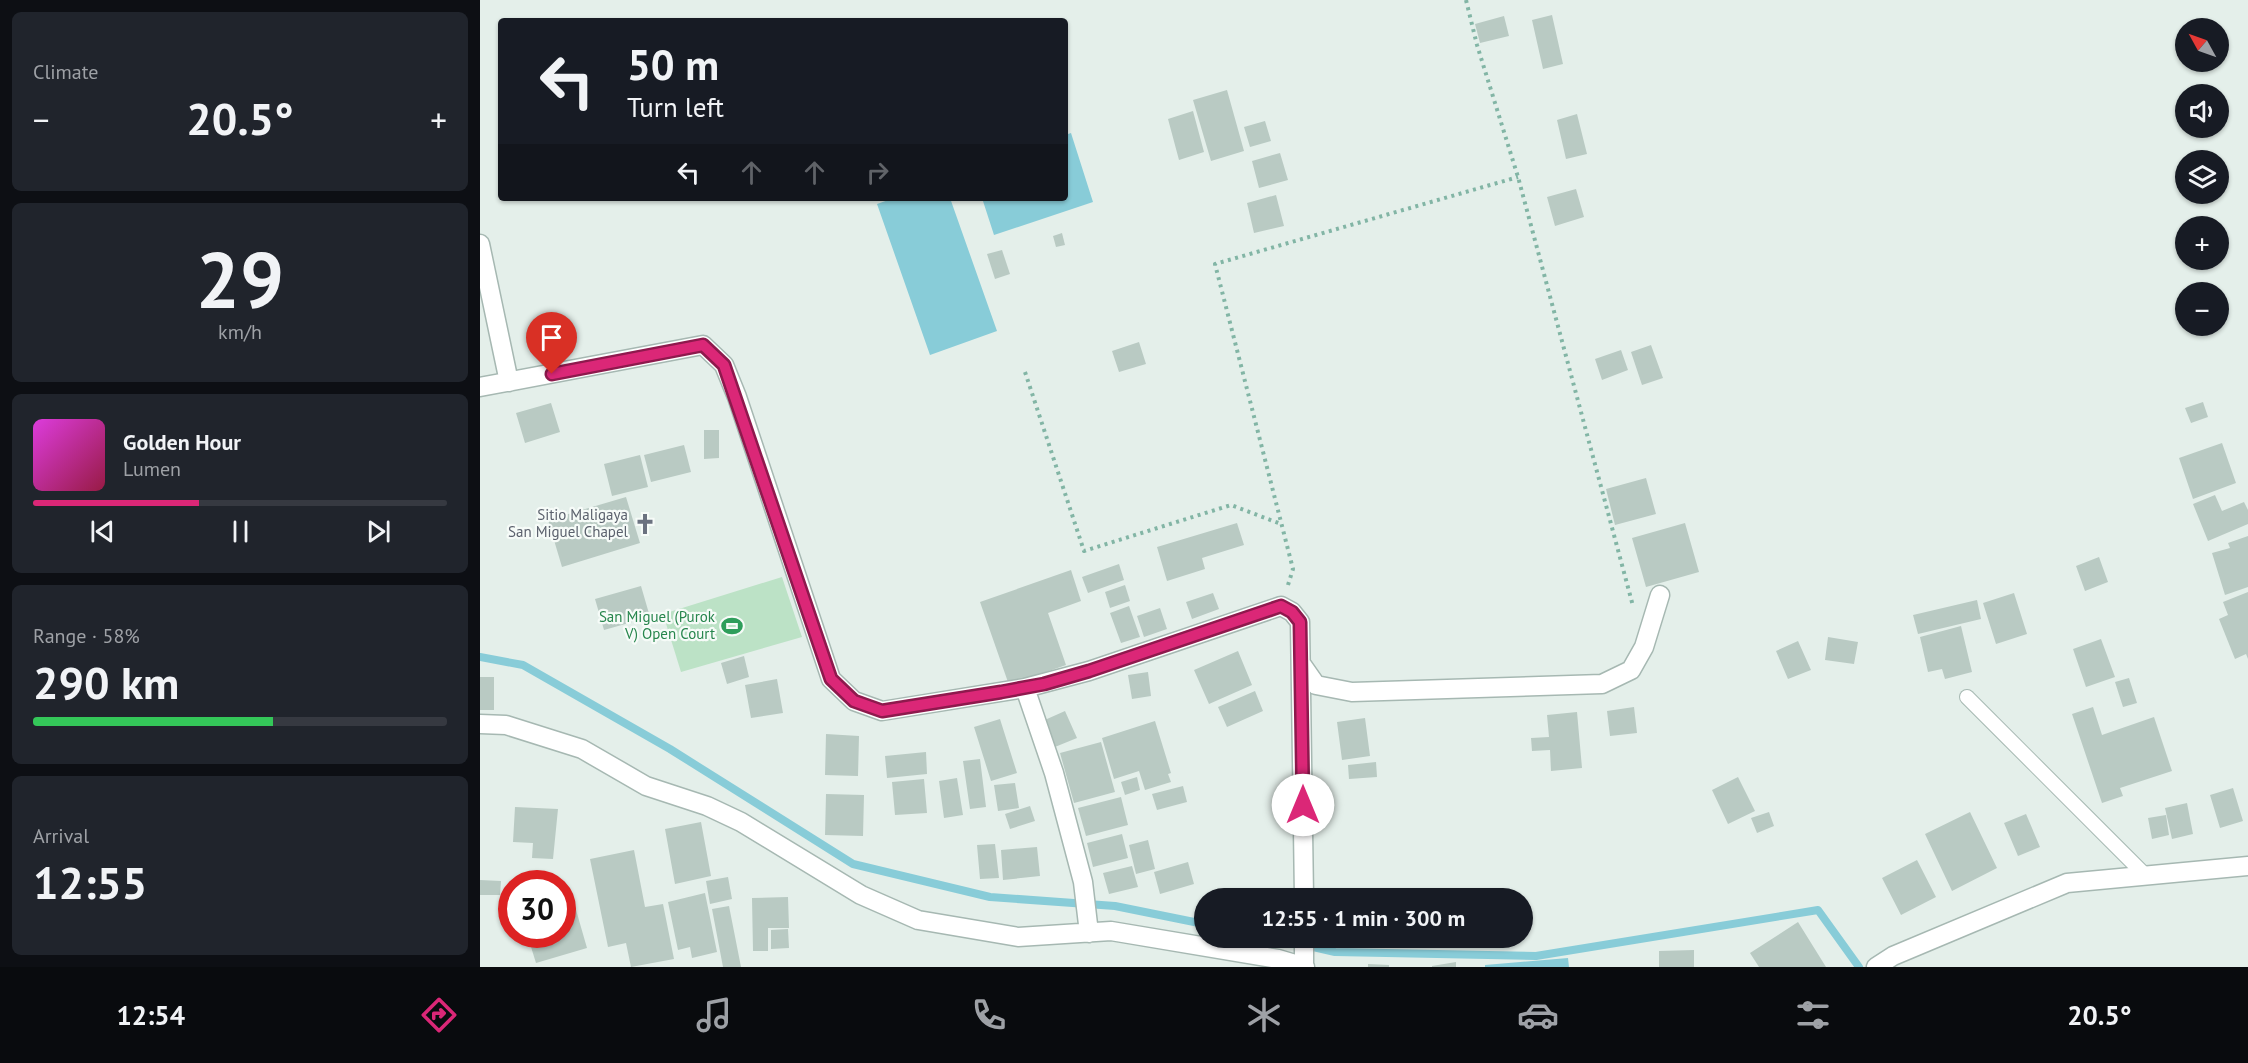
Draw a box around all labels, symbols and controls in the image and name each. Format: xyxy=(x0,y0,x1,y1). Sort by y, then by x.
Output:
north arrow xyxy=(2175,18,2229,72)
map controls xyxy=(2175,18,2229,336)
text: 50 m xyxy=(627,37,719,92)
icon: left xyxy=(528,42,606,120)
text: Climate xyxy=(33,59,99,85)
button: sound xyxy=(2175,84,2229,138)
text: 20.5° xyxy=(186,89,294,147)
text: Turn left xyxy=(627,90,724,124)
text: − xyxy=(33,98,50,141)
text: + xyxy=(430,98,447,141)
button: layers xyxy=(2175,150,2229,204)
icon: left xyxy=(672,156,705,189)
icon: ahead xyxy=(735,156,768,189)
icon: ahead xyxy=(798,156,831,189)
icon: right xyxy=(861,156,894,189)
button: + xyxy=(2175,216,2229,270)
text: 29 xyxy=(196,229,284,330)
button: − xyxy=(2175,282,2229,336)
pin xyxy=(526,312,577,374)
text: km/h xyxy=(218,319,262,345)
icon: arrive xyxy=(535,321,568,354)
text: Golden Hour xyxy=(123,428,241,456)
text: Lumen xyxy=(123,456,181,482)
place label: Sitio Maligaya San Miguel Chapel xyxy=(508,505,629,541)
church icon: Sitio Maligaya San Miguel Chapel xyxy=(633,512,657,536)
icon: previous xyxy=(86,515,119,548)
icon: pause xyxy=(224,515,257,548)
icon: next xyxy=(362,515,395,548)
place label: San Miguel (Purok V) Open Court xyxy=(599,607,716,643)
sports icon: San Miguel (Purok V) Open Court xyxy=(720,614,744,638)
text: Range · 58% xyxy=(33,623,140,649)
text: 290 km xyxy=(33,653,179,711)
position arrow xyxy=(1271,773,1335,837)
text: Arrival xyxy=(33,823,89,849)
text: 12:55 xyxy=(33,853,147,911)
speed limit sign: 30 xyxy=(498,870,576,948)
text: 12:55 · 1 min · 300 m xyxy=(1262,904,1465,932)
icon: directions xyxy=(418,994,460,1036)
icon: music xyxy=(693,994,735,1036)
icon: phone xyxy=(968,994,1010,1036)
icon: climate xyxy=(1243,994,1285,1036)
icon: car xyxy=(1517,994,1559,1036)
icon: filters xyxy=(1792,994,1834,1036)
text: 12:54 xyxy=(116,998,185,1032)
text: 20.5° xyxy=(2067,998,2132,1032)

